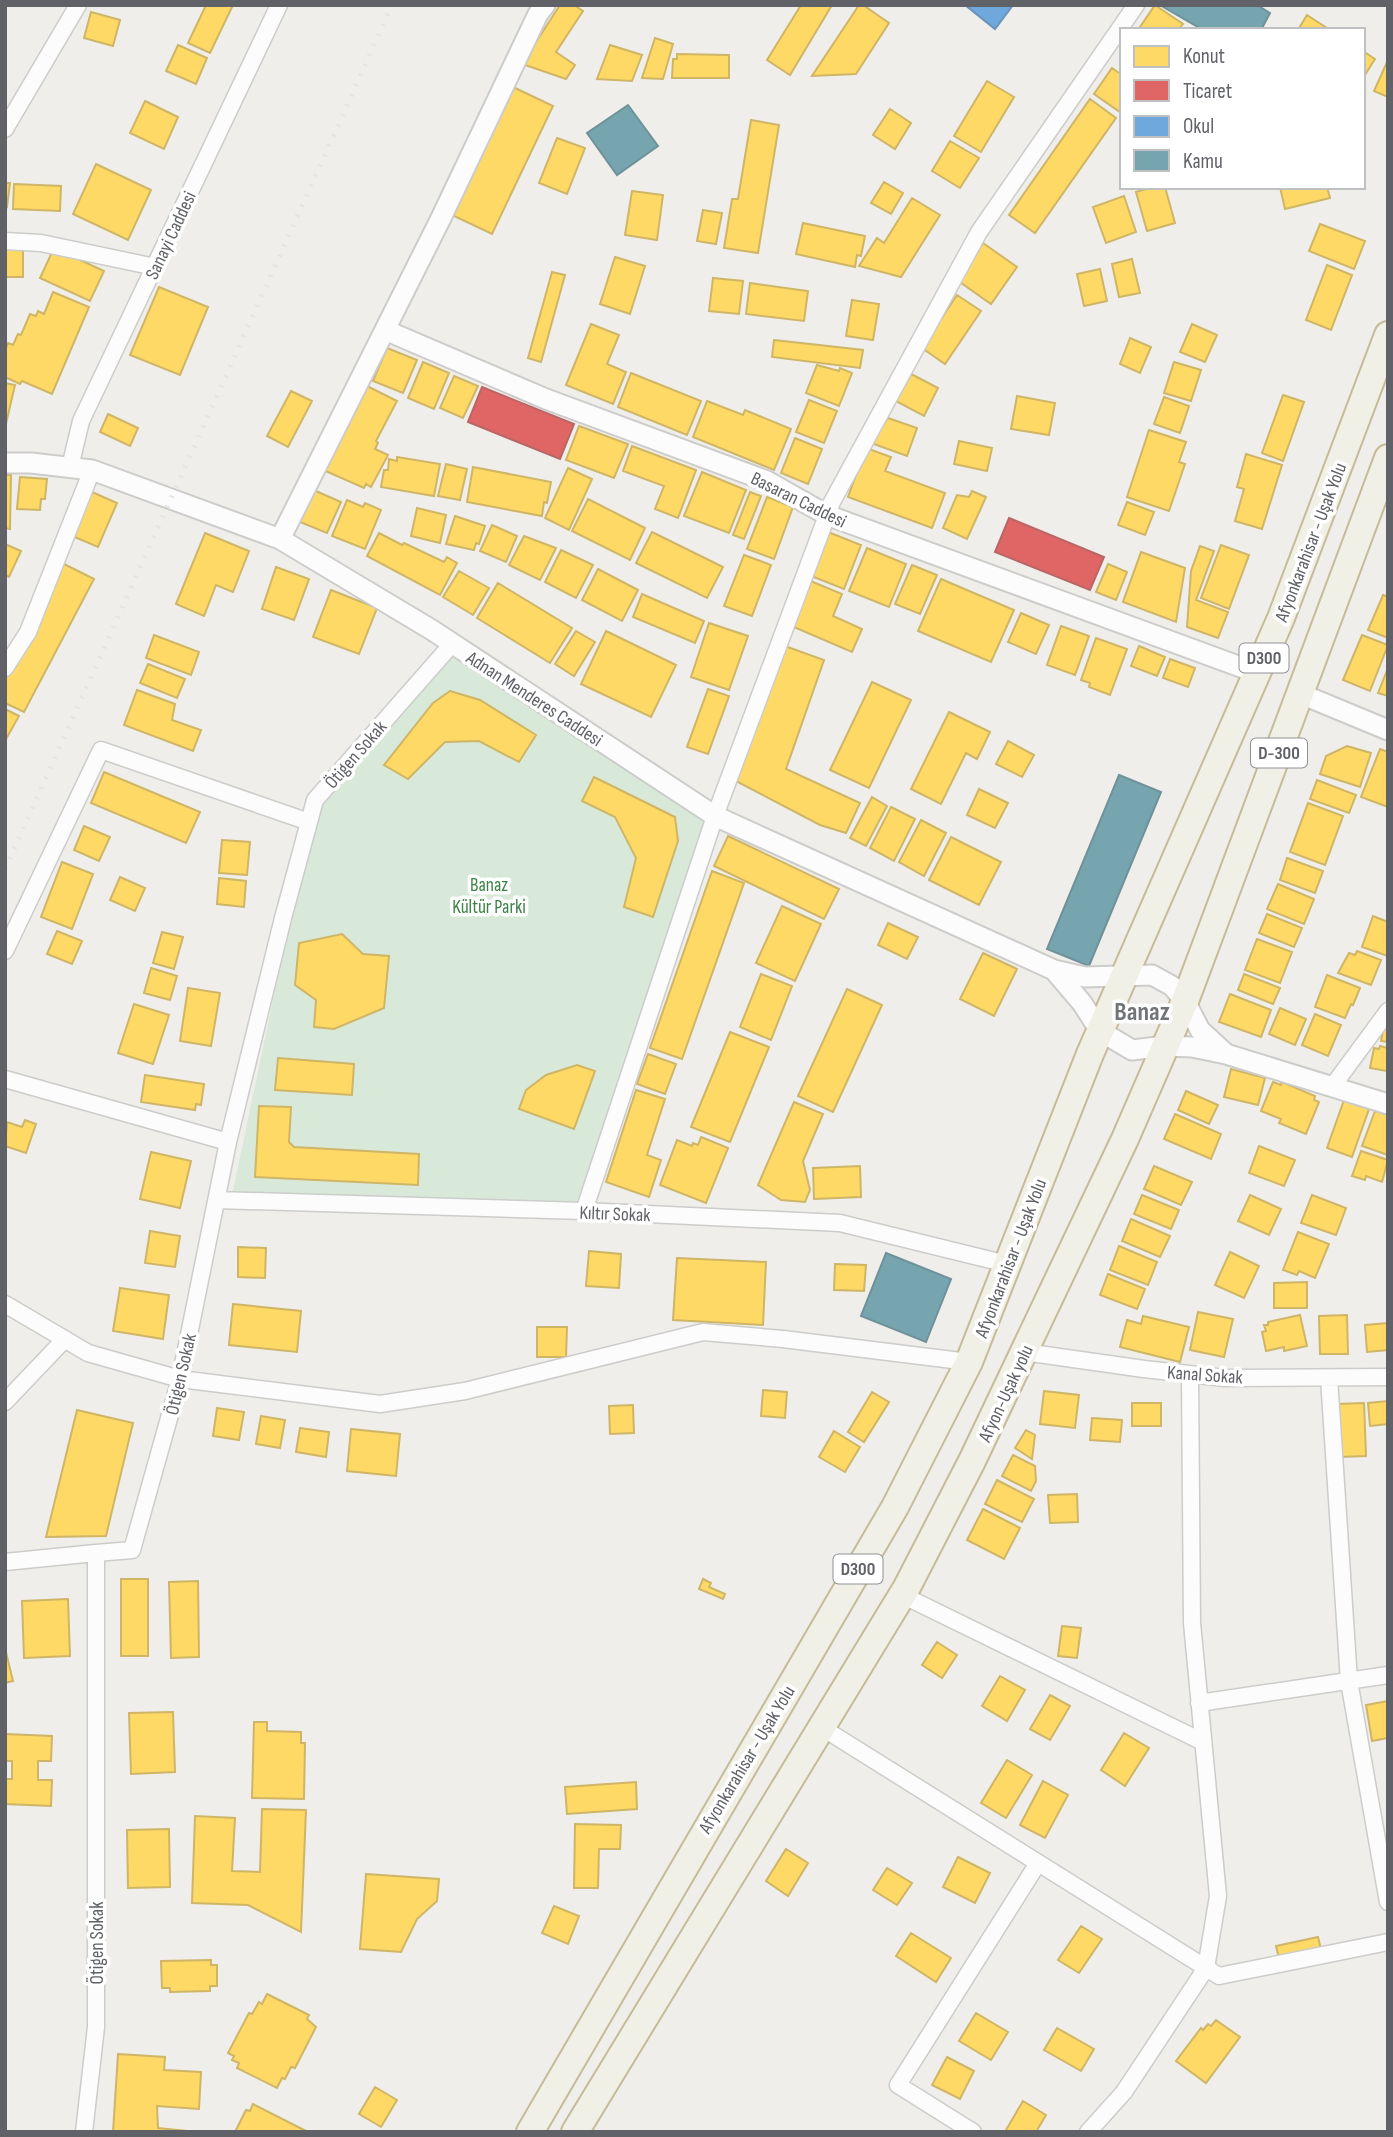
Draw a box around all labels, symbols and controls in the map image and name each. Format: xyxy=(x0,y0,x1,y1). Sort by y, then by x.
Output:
legend xyxy=(1120,28,1365,189)
text: Konut xyxy=(1183,44,1225,69)
text: Ticaret xyxy=(1183,79,1232,104)
text: Okul xyxy=(1183,114,1214,139)
text: Kamu xyxy=(1183,149,1223,174)
street label: Sanayi Caddesi xyxy=(141,188,202,283)
street label: Afyonkarahisar - Uşak Yolu xyxy=(1270,460,1352,626)
street label: Basaran Caddesi xyxy=(747,467,850,533)
road number: D300 xyxy=(1240,644,1288,672)
street label: Adnan Menderes Caddesi xyxy=(461,646,607,752)
street label: Ötigen Sokak xyxy=(320,716,392,794)
road number: D-300 xyxy=(1251,738,1307,768)
park label: Banaz Kültür Parki xyxy=(452,874,526,919)
district label: Banaz xyxy=(1114,997,1170,1028)
street label: Afyonkarahisar - Uşak Yolu xyxy=(970,1176,1052,1342)
street label: Kıltır Sokak xyxy=(579,1202,652,1227)
street label: Ötigen Sokak xyxy=(161,1331,202,1417)
street label: Afyon-Uşak yolu xyxy=(973,1342,1039,1447)
street label: Kanal Sokak xyxy=(1166,1361,1244,1390)
road number: D300 xyxy=(834,1554,882,1584)
street label: Afyonkarahisar - Uşak Yolu xyxy=(694,1682,800,1839)
street label: Ötigen Sokak xyxy=(86,1901,109,1984)

